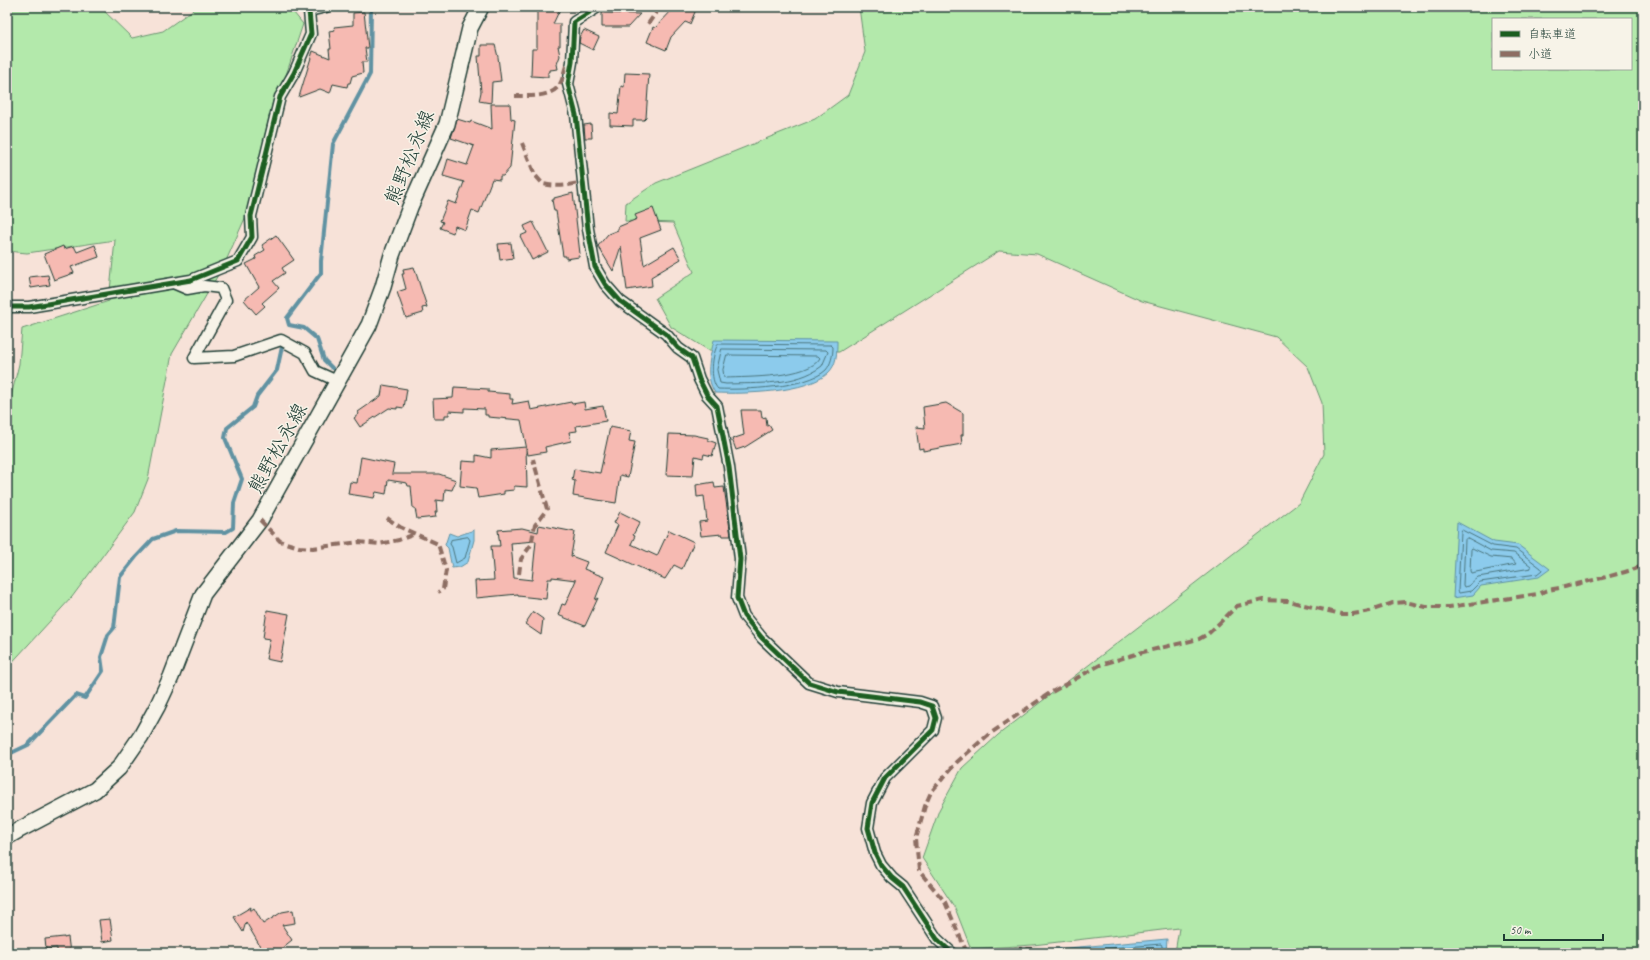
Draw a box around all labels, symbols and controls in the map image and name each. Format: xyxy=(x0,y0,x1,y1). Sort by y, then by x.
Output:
legend xyxy=(1492,18,1632,70)
text: 自転車道 xyxy=(1528,26,1576,42)
text: 小道 xyxy=(1528,46,1552,62)
street label: 熊野松永線 xyxy=(379,106,440,208)
street label: 熊野松永線 xyxy=(242,398,313,498)
scale bar xyxy=(1504,916,1603,942)
text: 50 m xyxy=(1510,922,1532,938)

